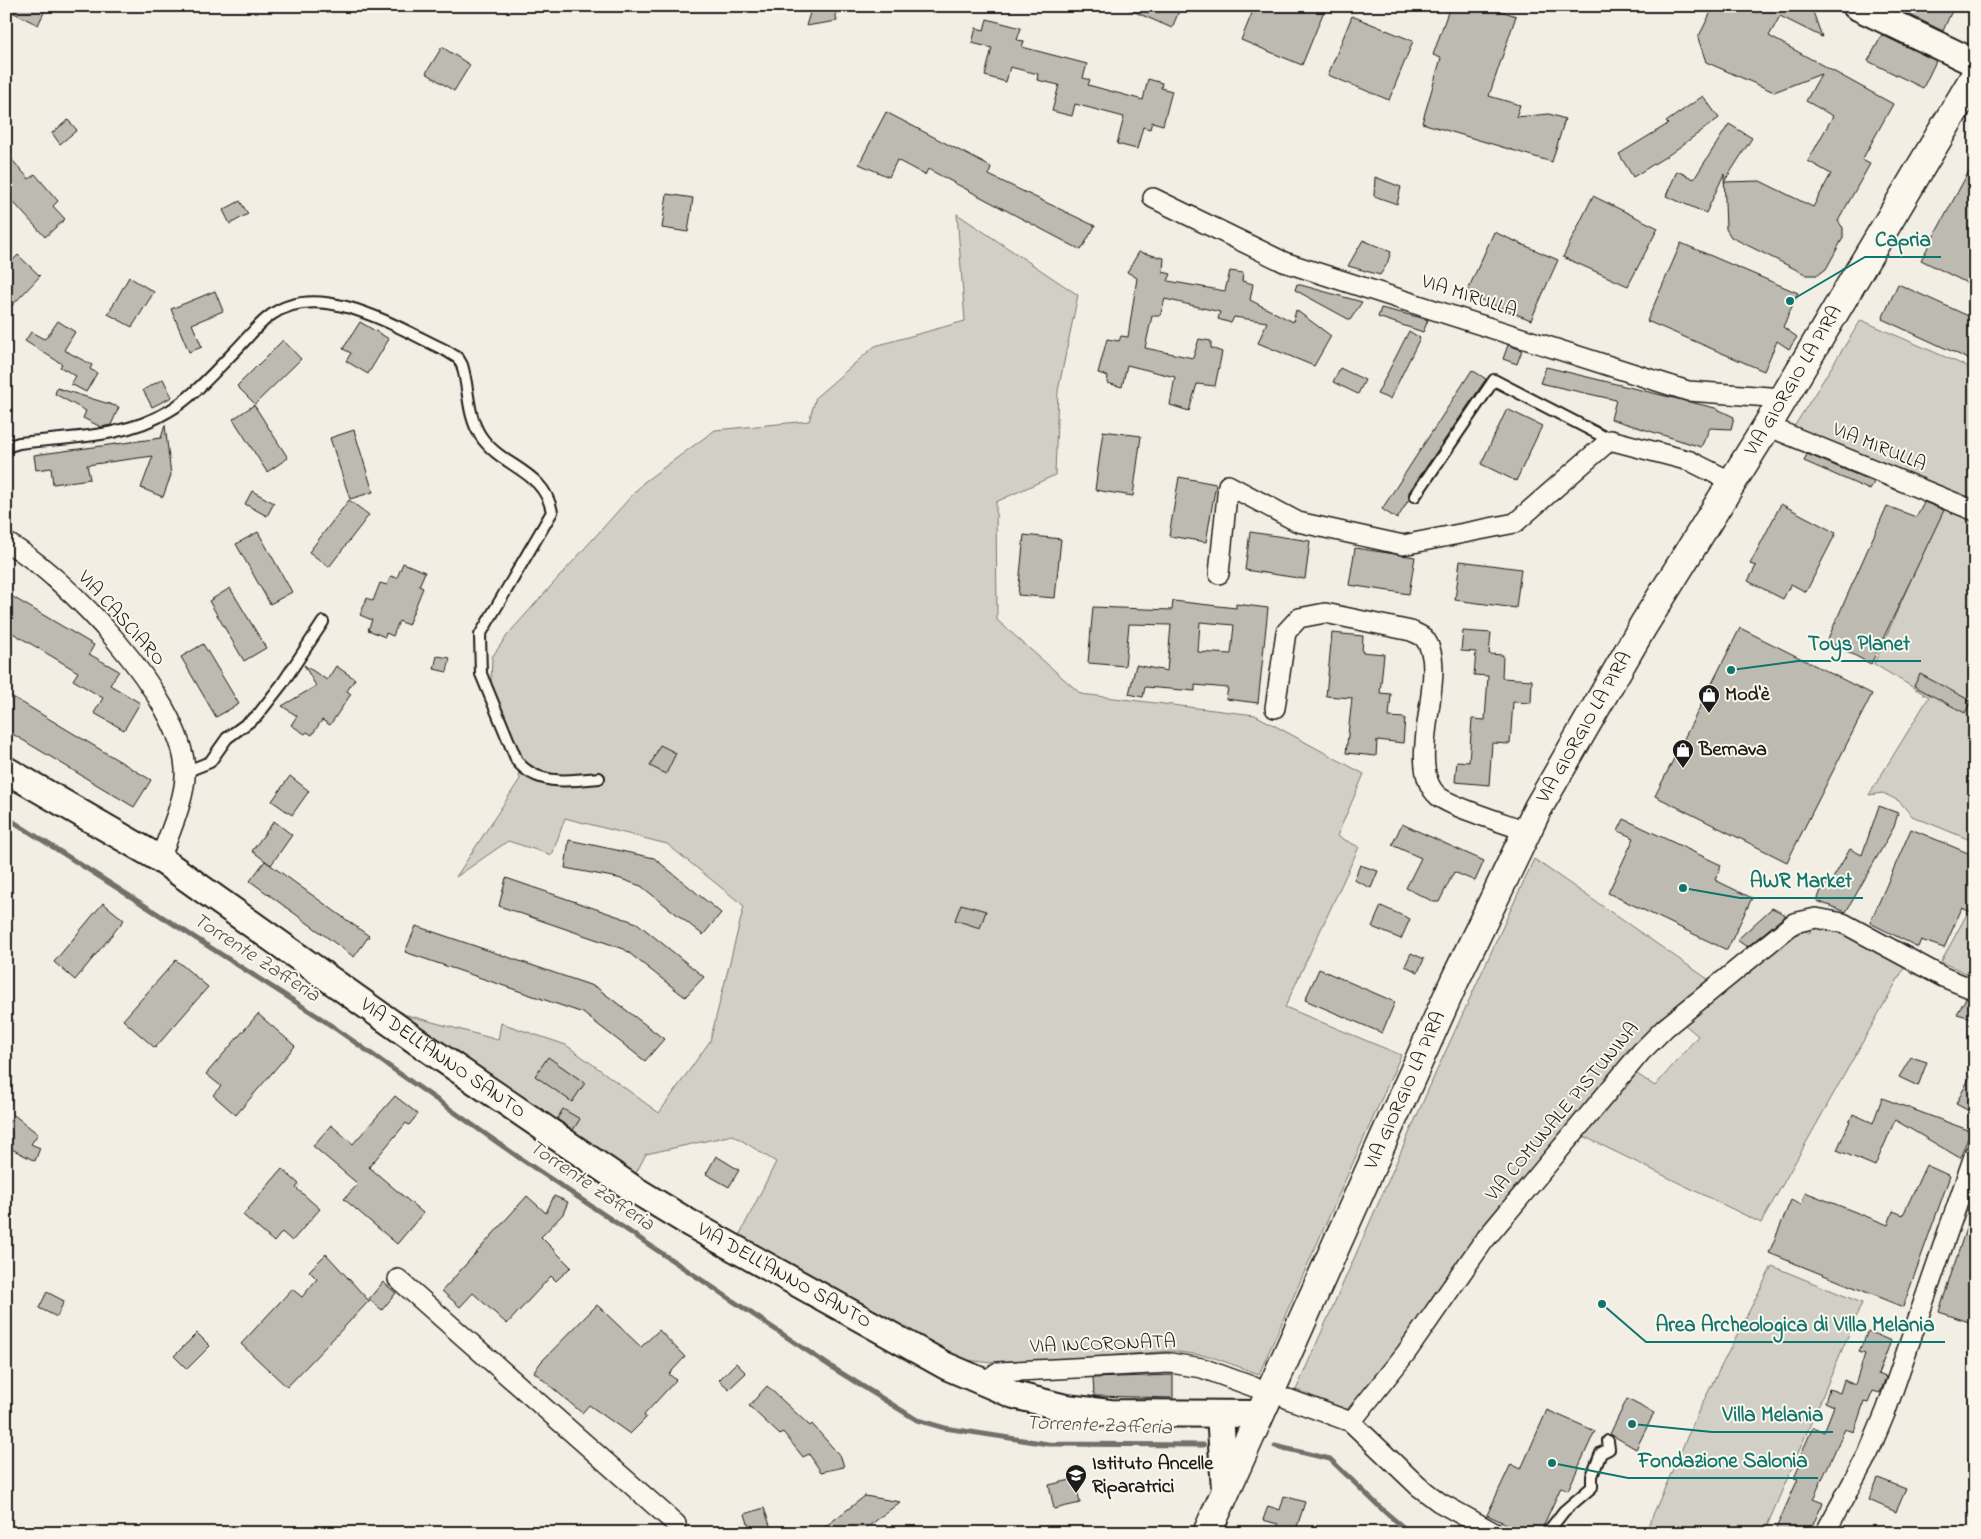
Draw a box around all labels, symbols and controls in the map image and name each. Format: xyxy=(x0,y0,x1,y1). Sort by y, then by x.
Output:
callout: Capria xyxy=(1865,221,1941,257)
text: Capria xyxy=(1875,226,1931,256)
street label: VIA MIRULLA xyxy=(1416,268,1521,326)
street label: VIA GIORGIO LA PIRA xyxy=(1737,300,1850,462)
street label: VIA MIRULLA xyxy=(1827,416,1930,480)
street label: VIA CASCIARO xyxy=(69,564,172,673)
callout: Toys Planet xyxy=(1798,625,1921,661)
text: Toys Planet xyxy=(1808,630,1911,662)
street label: VIA GIORGIO LA PIRA xyxy=(1529,646,1640,809)
place label: Mod'è xyxy=(1725,681,1771,710)
shop icon: Mod'è xyxy=(1697,683,1721,714)
place label: Bernava xyxy=(1698,736,1767,765)
shop icon: Bernava xyxy=(1671,738,1695,769)
callout: AWR Market xyxy=(1740,862,1863,898)
text: AWR Market xyxy=(1750,867,1853,897)
water label: Torrente Zafferia xyxy=(187,906,326,1011)
street label: VIA DELL'ANNO SANTO xyxy=(353,990,532,1126)
street label: VIA GIORGIO LA PIRA xyxy=(1357,1007,1454,1175)
street label: VIA COMUNALE PISTUNINA xyxy=(1479,1016,1647,1209)
water label: Torrente Zafferia xyxy=(522,1133,660,1240)
street label: VIA DELL'ANNO SANTO xyxy=(691,1215,877,1336)
callout: Area Archeologica di Villa Melania xyxy=(1646,1306,1945,1342)
text: Area Archeologica di Villa Melania xyxy=(1655,1311,1935,1343)
street label: VIA INCORONATA xyxy=(1029,1328,1176,1362)
callout: Villa Melania xyxy=(1712,1396,1833,1432)
text: Villa Melania xyxy=(1722,1401,1823,1431)
water label: Torrente Zafferia xyxy=(1026,1408,1173,1444)
callout: Fondazione Salonia xyxy=(1628,1442,1818,1478)
text: Fondazione Salonia xyxy=(1637,1447,1808,1477)
place label: Istituto Ancelle Riparatrici xyxy=(1092,1450,1214,1502)
school or university icon: Istituto Ancelle Riparatrici xyxy=(1064,1463,1088,1494)

